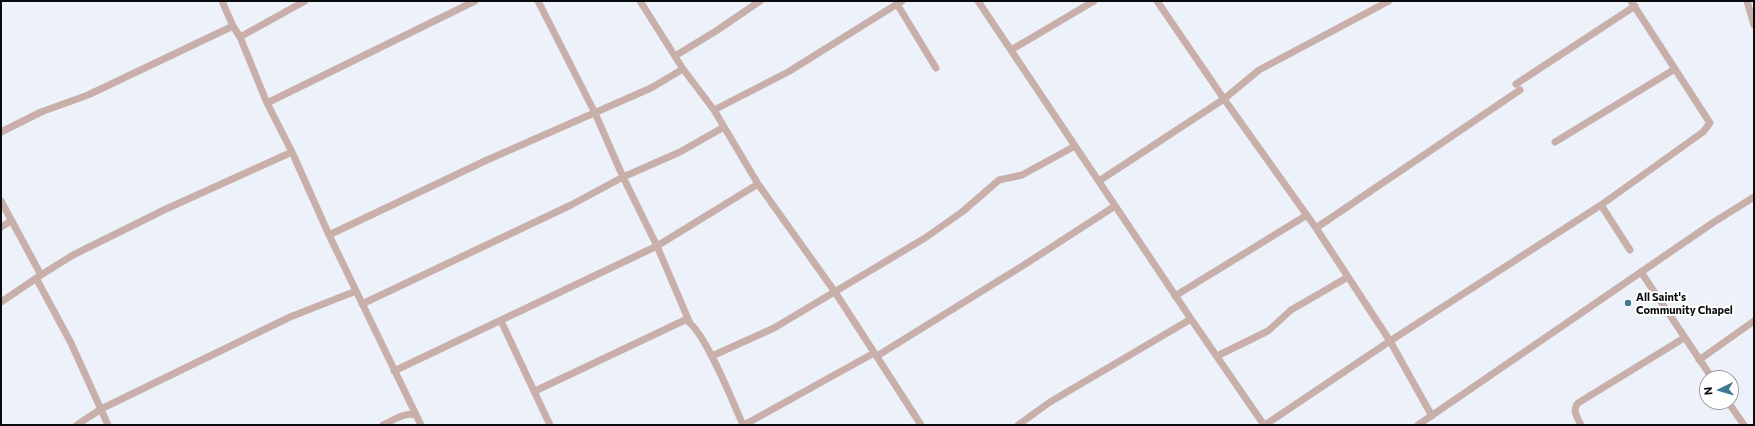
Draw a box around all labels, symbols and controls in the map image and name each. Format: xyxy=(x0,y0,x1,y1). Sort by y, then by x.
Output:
place label: All Saint's Community Chapel xyxy=(1636,290,1733,316)
marker: All Saint's Community Chapel xyxy=(1623,298,1633,308)
north arrow xyxy=(1699,370,1739,410)
text: N xyxy=(1701,386,1714,396)

